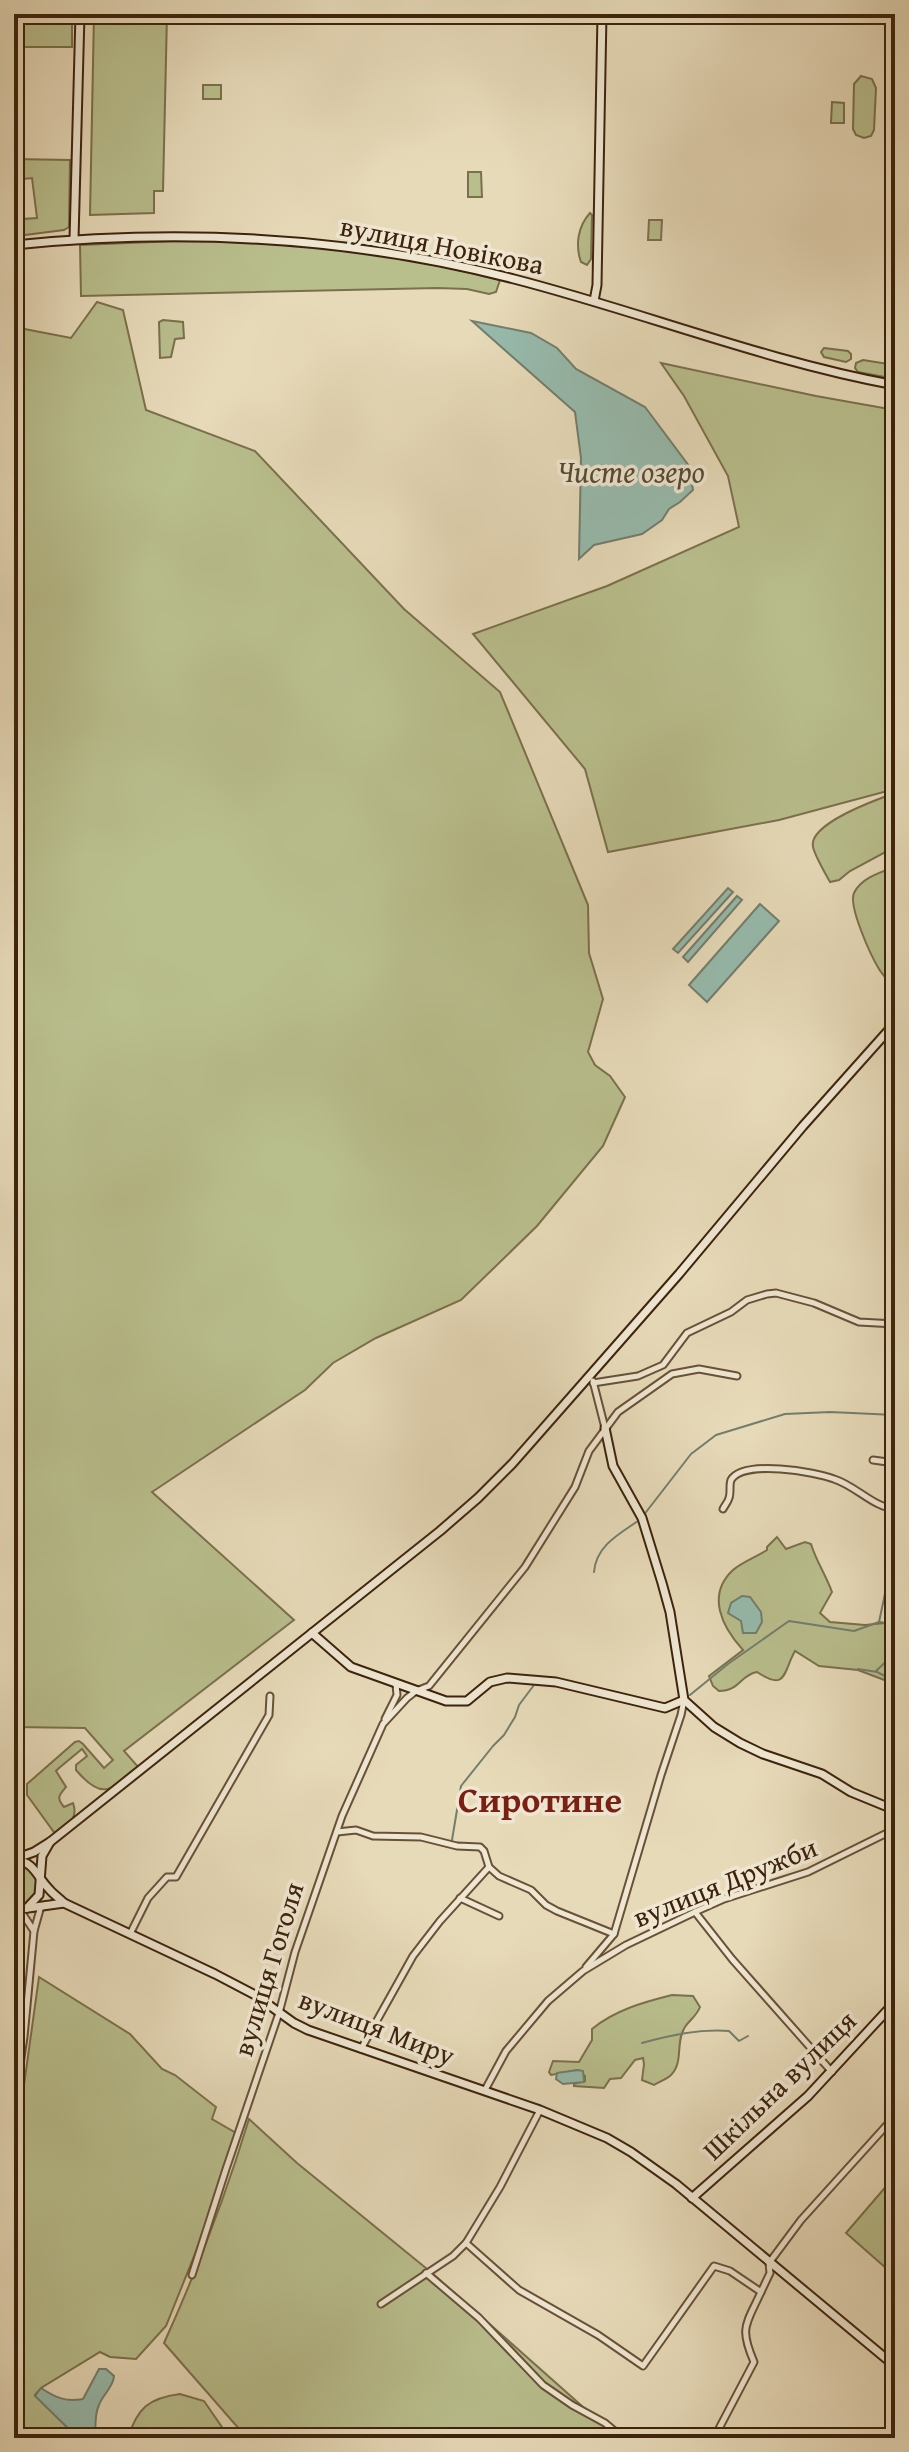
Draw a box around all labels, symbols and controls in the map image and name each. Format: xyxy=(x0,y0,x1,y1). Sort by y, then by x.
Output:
street label: вулиця Новікова xyxy=(337,205,548,284)
water label: Чисте озеро xyxy=(557,449,705,493)
district label: Сиротине xyxy=(458,1772,622,1825)
street label: вулиця Дружби xyxy=(627,1826,823,1937)
street label: вулиця Гоголя xyxy=(222,1877,313,2061)
street label: вулиця Миру xyxy=(293,1978,461,2075)
street label: Шкільна вулиця xyxy=(692,2000,865,2169)

